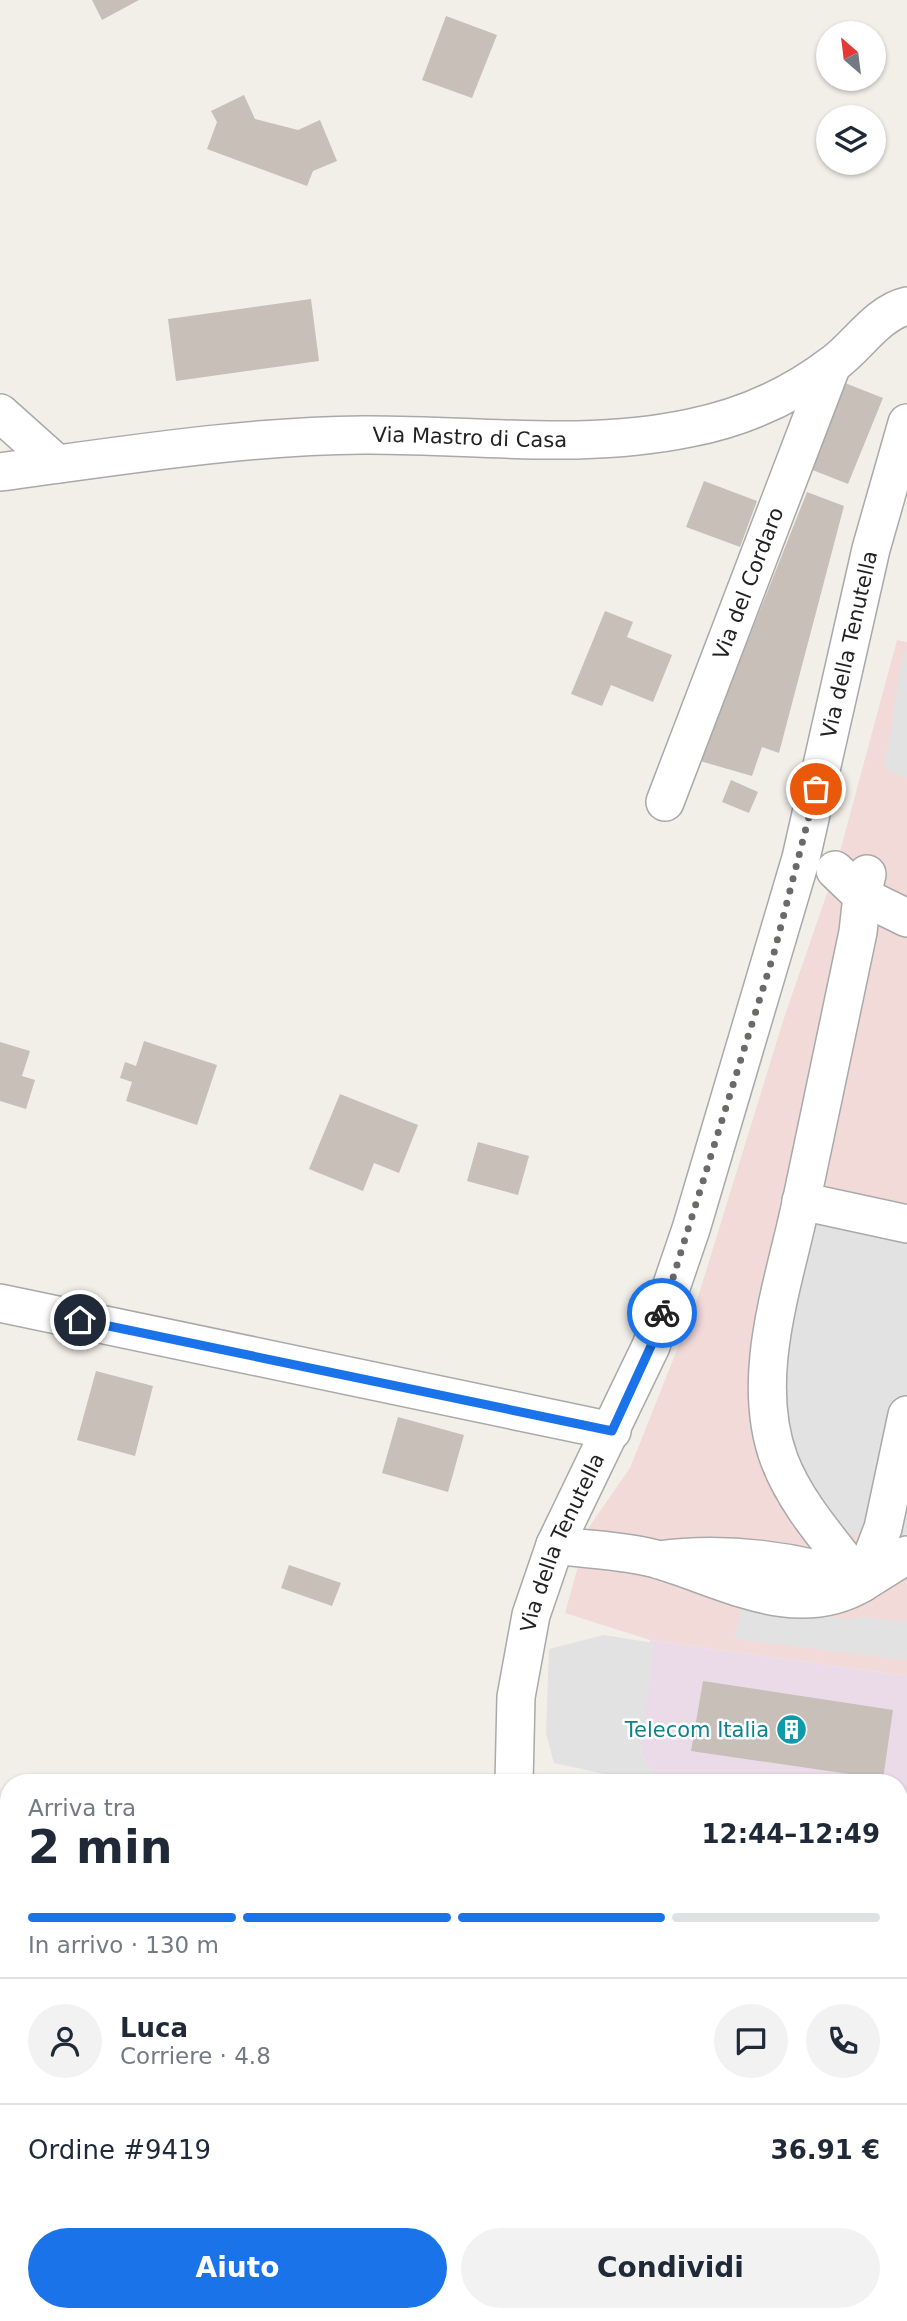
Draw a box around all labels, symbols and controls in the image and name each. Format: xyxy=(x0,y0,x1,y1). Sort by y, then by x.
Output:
north arrow xyxy=(816,21,886,91)
map controls xyxy=(816,21,886,175)
button: layers xyxy=(816,105,886,175)
street label: Via Mastro di Casa xyxy=(373,423,567,452)
street label: Via del Cordaro xyxy=(709,504,789,663)
street label: Via della Tenutella xyxy=(817,548,882,740)
pin xyxy=(786,759,846,819)
icon: bag xyxy=(797,770,835,808)
courier xyxy=(627,1278,697,1348)
pin xyxy=(50,1290,110,1350)
icon: bike xyxy=(643,1294,681,1332)
icon: home xyxy=(61,1301,99,1339)
street label: Via della Tenutella xyxy=(516,1449,609,1634)
building icon: Telecom Italia xyxy=(775,1713,809,1747)
place label: Telecom Italia xyxy=(624,1718,769,1742)
text: Arriva tra xyxy=(28,1795,136,1821)
text: 12:44–12:49 xyxy=(701,1819,880,1849)
text: 2 min xyxy=(28,1820,172,1874)
text: In arrivo · 130 m xyxy=(28,1932,219,1958)
button: person xyxy=(28,2004,102,2078)
button: chat xyxy=(714,2004,788,2078)
button: phone xyxy=(806,2004,880,2078)
text: Luca xyxy=(120,2013,188,2043)
text: Corriere · 4.8 xyxy=(120,2043,271,2069)
text: Ordine #9419 xyxy=(28,2135,211,2165)
text: 36.91 € xyxy=(771,2135,880,2165)
button: Aiuto xyxy=(28,2228,447,2308)
button: Condividi xyxy=(461,2228,880,2308)

